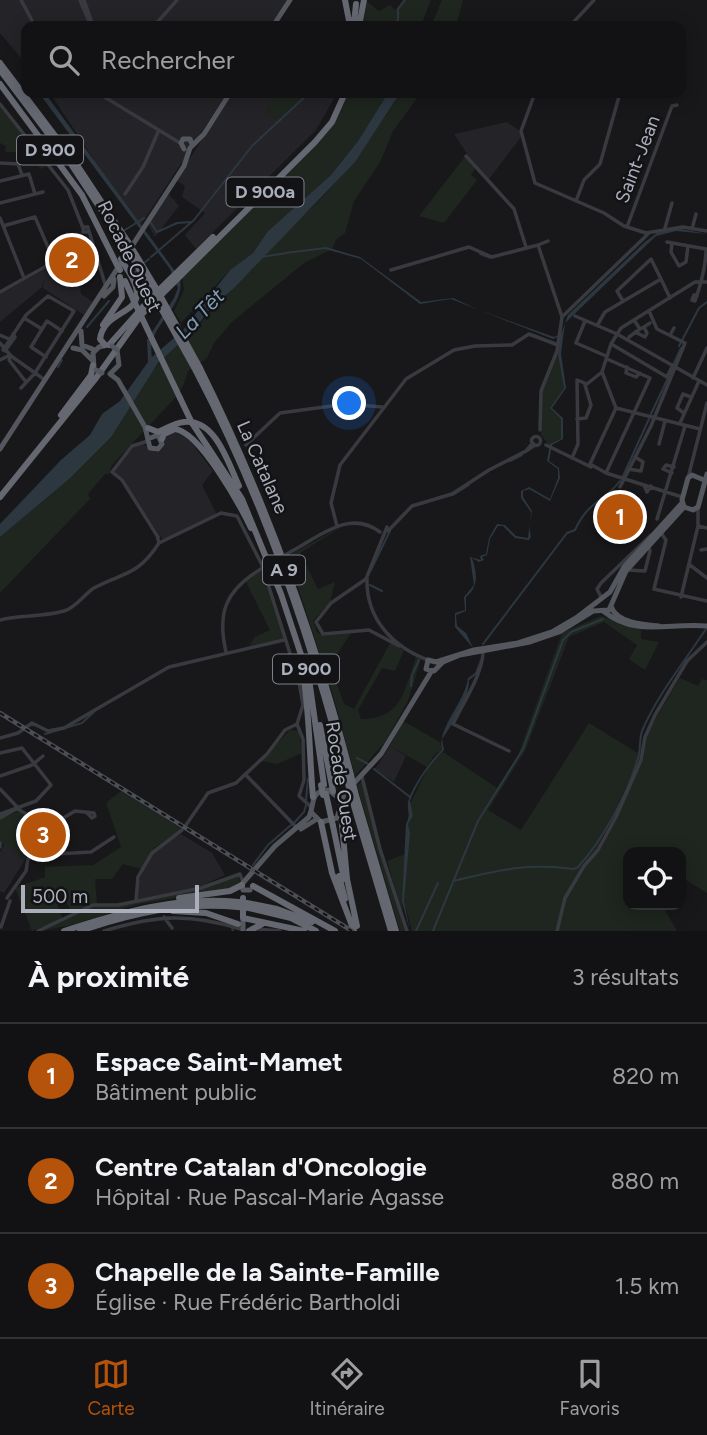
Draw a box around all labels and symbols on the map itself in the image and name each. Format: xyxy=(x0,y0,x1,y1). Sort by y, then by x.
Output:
street label: Saint-Jean xyxy=(610,112,665,206)
road number: D 900 xyxy=(17,135,83,164)
road number: D 900a xyxy=(226,177,304,206)
street label: Rocade Ouest xyxy=(93,197,166,316)
pin: 2 xyxy=(49,234,95,286)
water label: La Têt xyxy=(170,283,230,344)
your location xyxy=(332,386,366,420)
street label: La Catalane xyxy=(232,417,293,517)
pin: 1 xyxy=(597,491,643,543)
road number: A 9 xyxy=(263,556,305,584)
road number: D 900 xyxy=(273,654,339,684)
street label: Rocade Ouest xyxy=(321,720,362,843)
pin: 3 xyxy=(20,809,66,861)
scale bar xyxy=(21,882,200,914)

